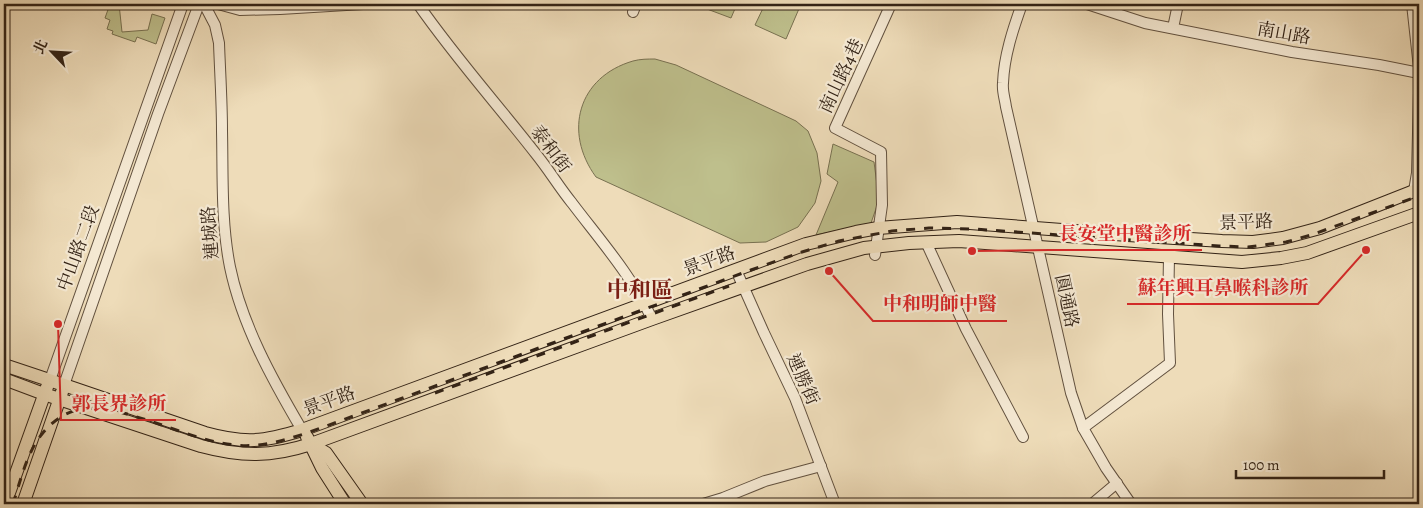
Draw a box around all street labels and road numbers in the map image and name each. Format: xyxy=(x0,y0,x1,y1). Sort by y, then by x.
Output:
street label: 南山路 xyxy=(1255,16,1313,50)
street label: 南山路4巷 xyxy=(813,35,869,117)
street label: 泰和街 xyxy=(525,120,577,178)
street label: 中山路二段 xyxy=(51,202,105,294)
street label: 連城路 xyxy=(196,205,224,261)
street label: 景平路 xyxy=(1219,209,1273,235)
street label: 景平路 xyxy=(680,240,738,282)
street label: 圓通路 xyxy=(1050,272,1084,330)
street label: 連勝街 xyxy=(781,349,825,409)
street label: 景平路 xyxy=(300,380,358,422)

